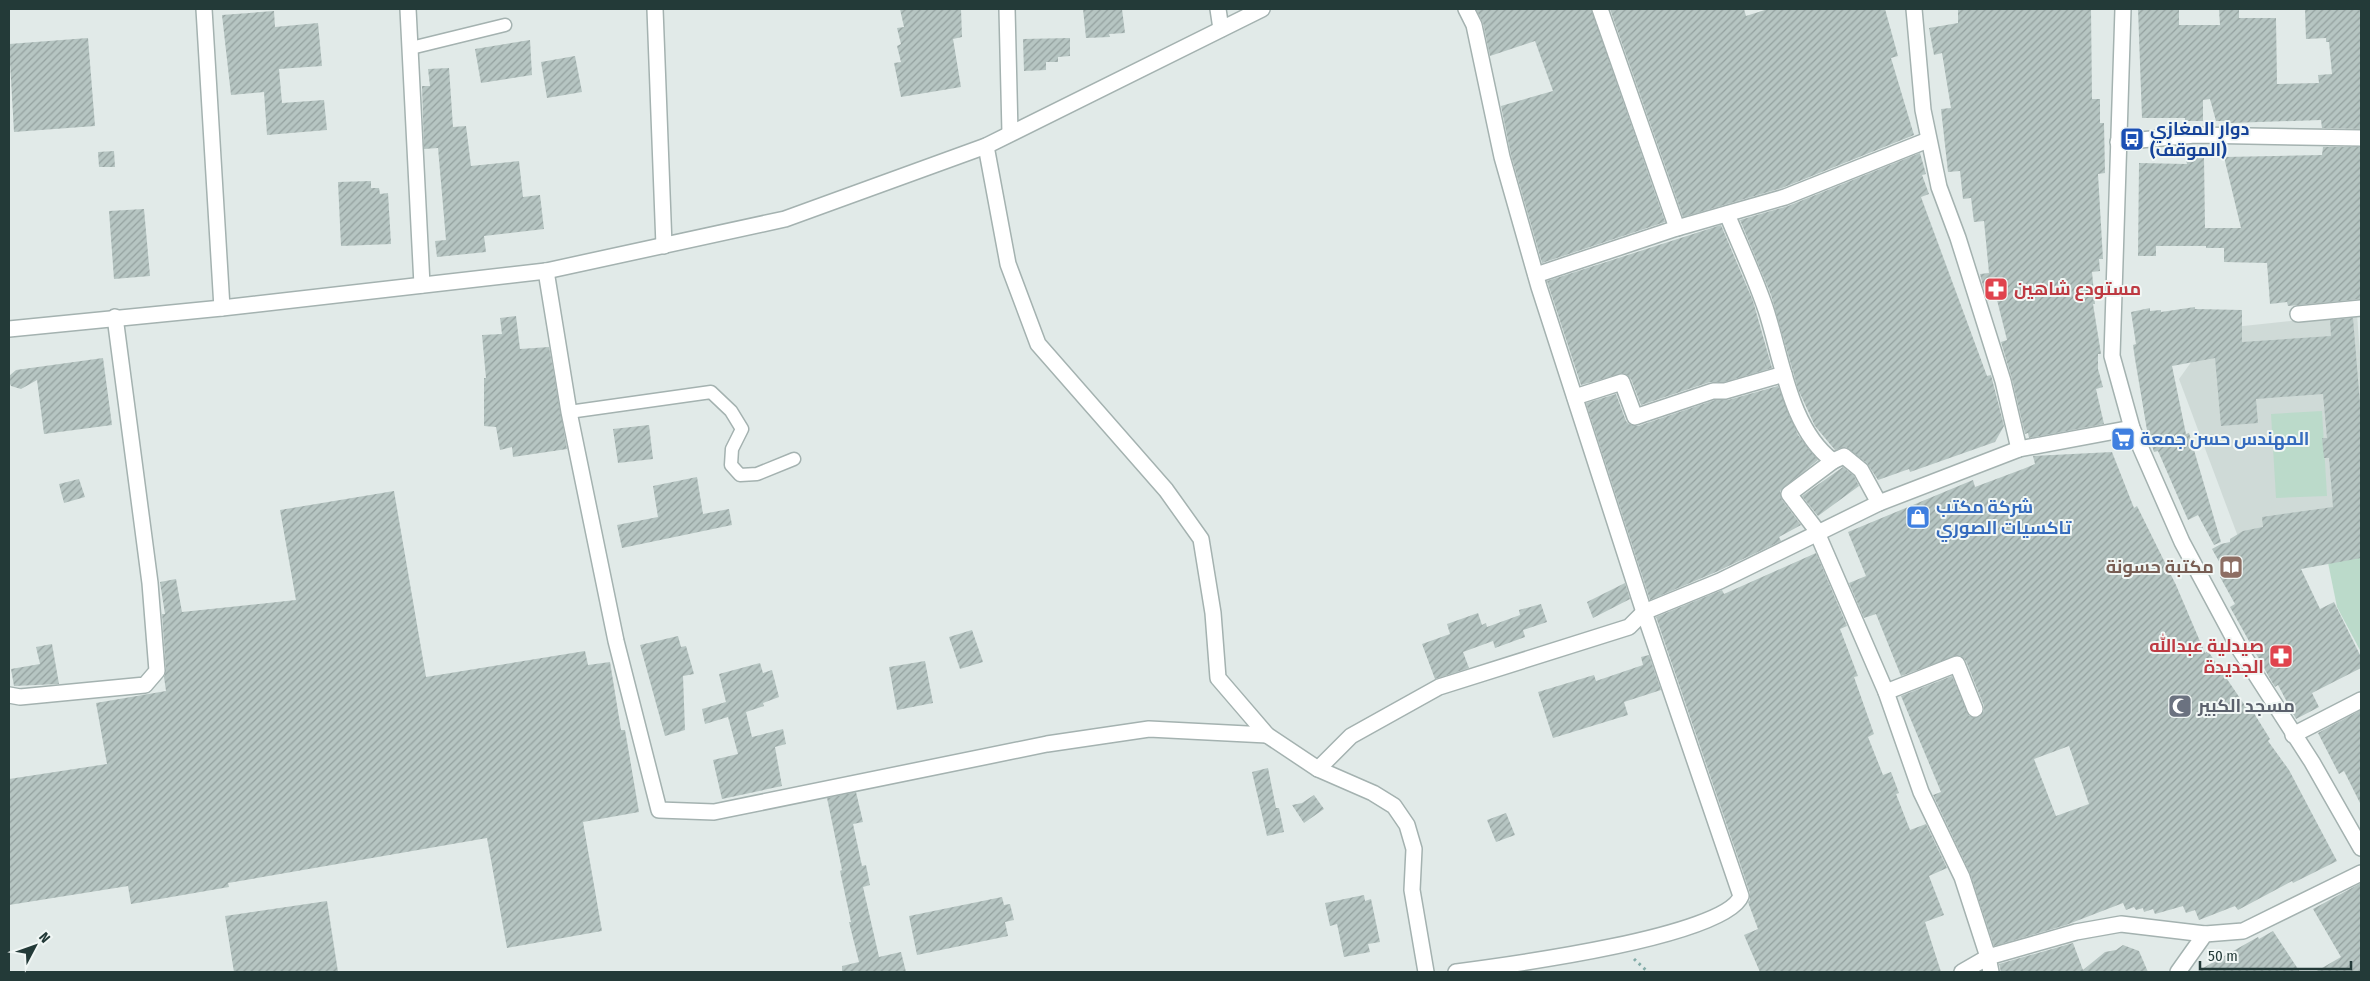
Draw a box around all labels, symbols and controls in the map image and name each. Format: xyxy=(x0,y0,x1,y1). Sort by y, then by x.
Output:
place label: دوار المغازي (الموقف) xyxy=(2150,118,2250,161)
bus stop icon: دوار المغازي (الموقف) xyxy=(2119,126,2145,152)
pharmacy icon: مستودع شاهين xyxy=(1983,276,2009,302)
place label: مستودع شاهين xyxy=(2014,278,2141,301)
supermarket icon: المهندس حسن جمعة xyxy=(2110,426,2136,452)
place label: المهندس حسن جمعة xyxy=(2140,428,2310,450)
place label: شركة مكتب تاكسيات الصوري xyxy=(1936,496,2072,542)
shop icon: شركة مكتب تاكسيات الصوري xyxy=(1905,504,1931,530)
library icon: مكتبة حسونة xyxy=(2218,554,2244,580)
place label: مكتبة حسونة xyxy=(2106,556,2214,578)
place label: صيدلية عبدالله الجديدة xyxy=(2149,633,2264,678)
pharmacy icon: صيدلية عبدالله الجديدة xyxy=(2268,643,2294,669)
mosque icon: مسجد الكبير xyxy=(2167,693,2193,719)
place label: مسجد الكبير xyxy=(2197,695,2295,717)
north arrow xyxy=(10,921,60,971)
text: N xyxy=(35,929,54,947)
scale bar xyxy=(2200,938,2351,970)
text: 50 m xyxy=(2208,947,2238,965)

